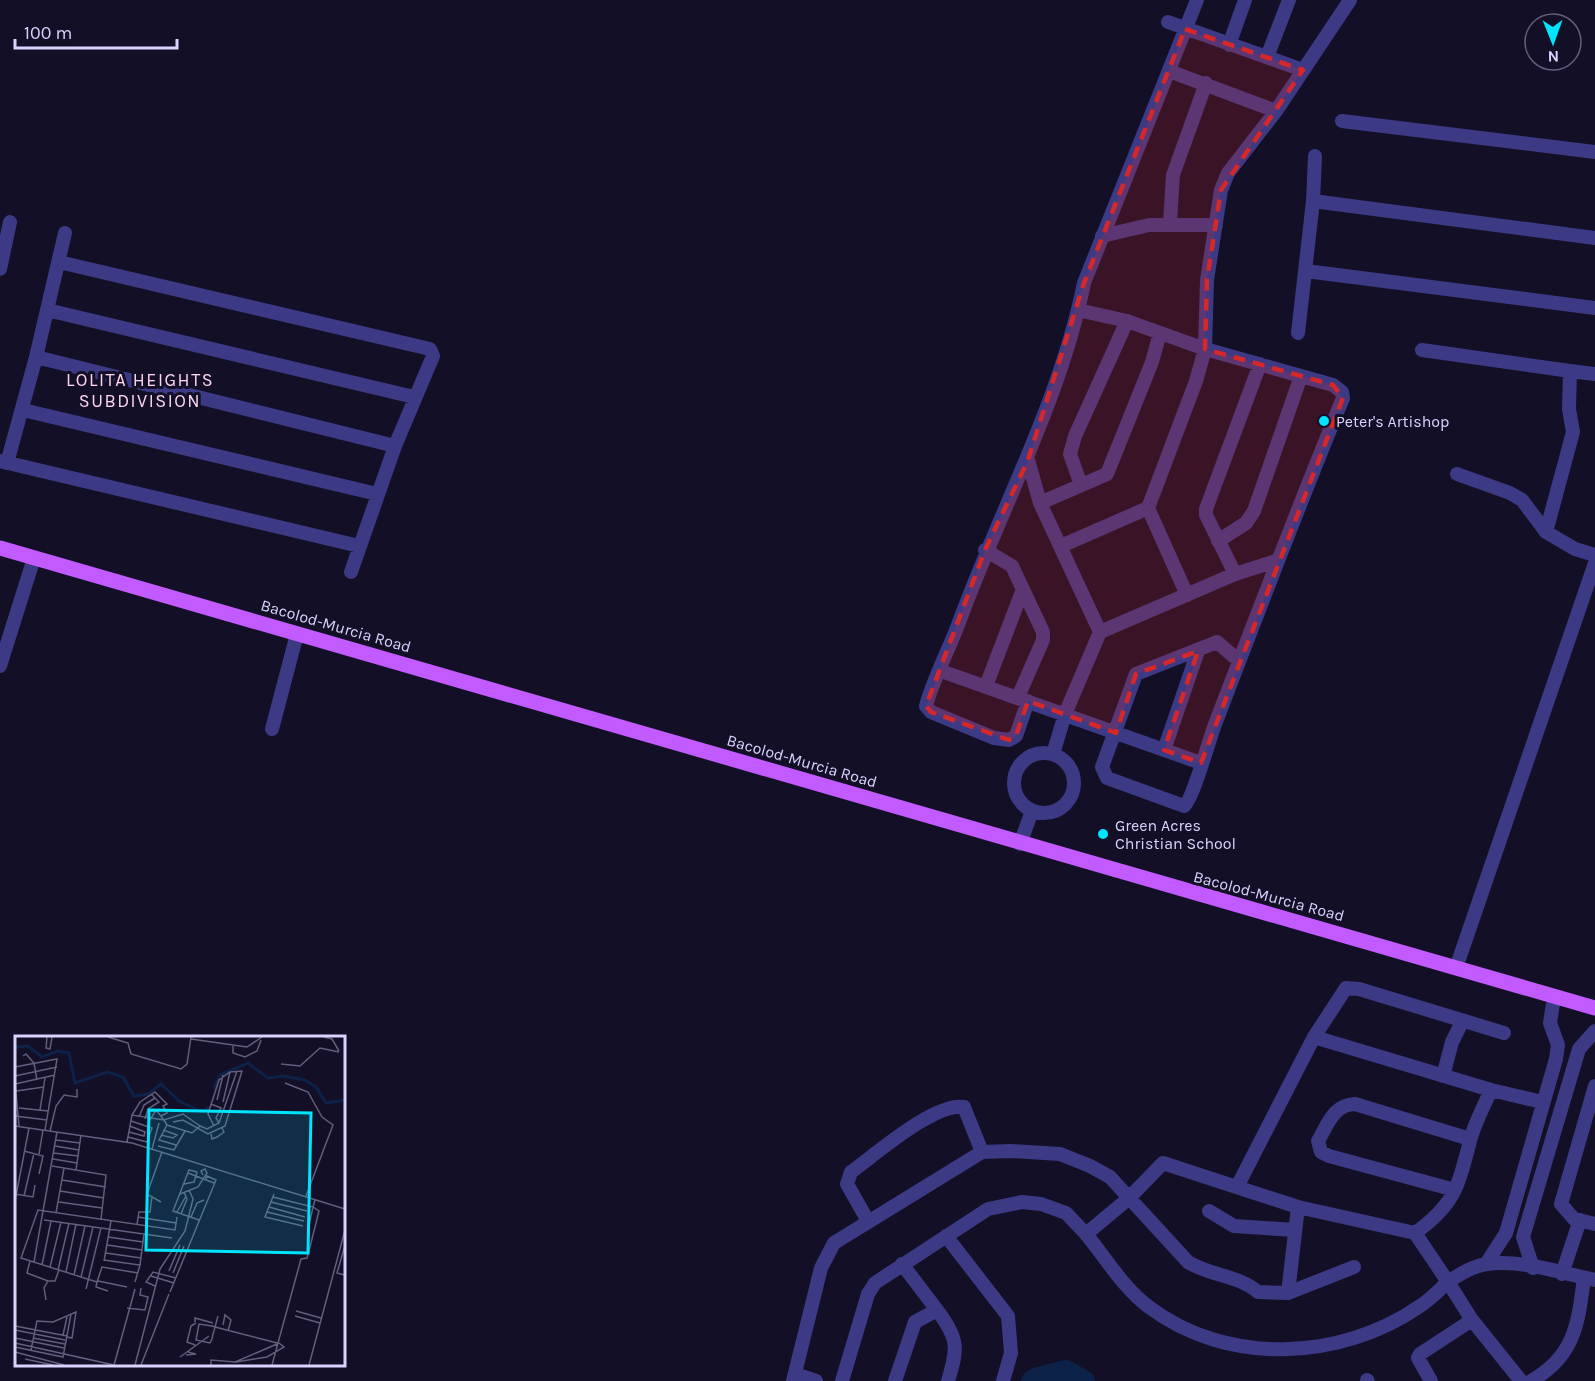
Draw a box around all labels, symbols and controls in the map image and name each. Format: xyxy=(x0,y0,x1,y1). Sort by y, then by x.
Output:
scale bar xyxy=(15,12,177,50)
north arrow xyxy=(1523,12,1583,72)
text: 100 m xyxy=(24,22,72,44)
text: N xyxy=(1547,47,1559,66)
district label: LOLITA HEIGHTS SUBDIVISION xyxy=(66,369,214,412)
place label: Peter's Artishop xyxy=(1336,412,1449,431)
marker: Peter's Artishop xyxy=(1317,414,1331,428)
street label: Bacolod-Murcia Road xyxy=(259,595,413,657)
street label: Bacolod-Murcia Road xyxy=(725,730,879,792)
place label: Green Acres Christian School xyxy=(1115,816,1236,853)
marker: Green Acres Christian School xyxy=(1096,827,1110,841)
street label: Bacolod-Murcia Road xyxy=(1191,867,1347,925)
inset map xyxy=(15,1036,345,1366)

